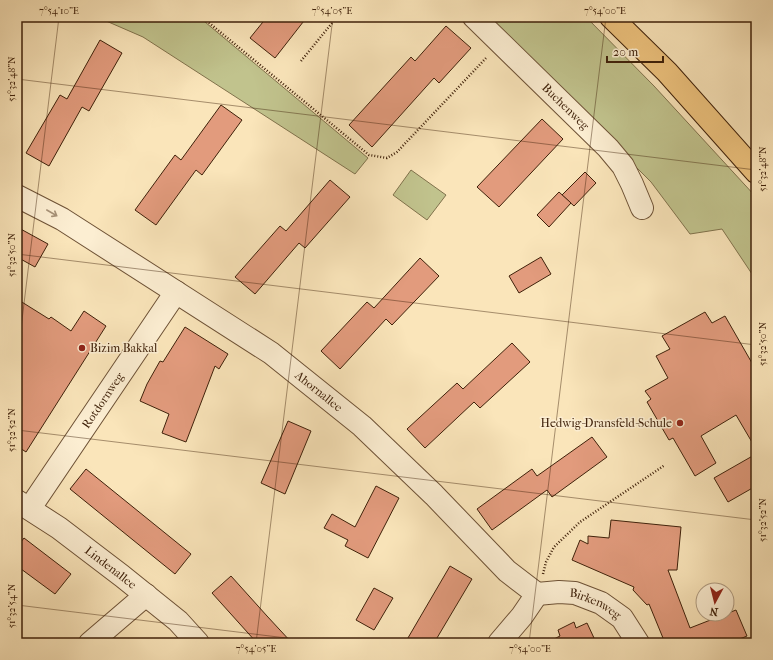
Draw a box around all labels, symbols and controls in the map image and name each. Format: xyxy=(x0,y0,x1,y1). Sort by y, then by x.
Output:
text: 7°54'10"E xyxy=(39,5,79,17)
text: 7°54'05"E xyxy=(312,5,352,17)
text: 7°54'00"E xyxy=(584,5,626,17)
scale bar xyxy=(607,38,663,64)
text: 20 m xyxy=(613,45,638,59)
text: 51°32'48"N xyxy=(6,56,18,102)
street label: Buchenweg xyxy=(539,80,592,133)
text: 51°32'48"N xyxy=(757,146,769,192)
one-way arrow xyxy=(46,210,58,218)
text: 51°32'50"N xyxy=(6,232,18,277)
text: 51°32'50"N xyxy=(757,321,769,366)
place label: Bizim Bakkal xyxy=(90,341,158,355)
marker: Bizim Bakkal xyxy=(77,343,87,353)
street label: Ahornallee xyxy=(292,368,345,414)
street label: Rotdornweg xyxy=(79,369,127,431)
text: 51°32'52"N xyxy=(6,408,18,452)
place label: Hedwig-Dransfeld-Schule xyxy=(541,416,672,430)
marker: Hedwig-Dransfeld-Schule xyxy=(675,418,685,428)
text: 51°32'52"N xyxy=(757,498,769,542)
street label: Lindenallee xyxy=(82,543,139,592)
north arrow xyxy=(695,582,735,622)
text: 51°32'54"N xyxy=(6,583,18,628)
street label: Birkenweg xyxy=(569,586,624,622)
text: N xyxy=(708,604,719,618)
text: 7°54'05"E xyxy=(236,643,276,655)
text: 7°54'00"E xyxy=(509,643,551,655)

